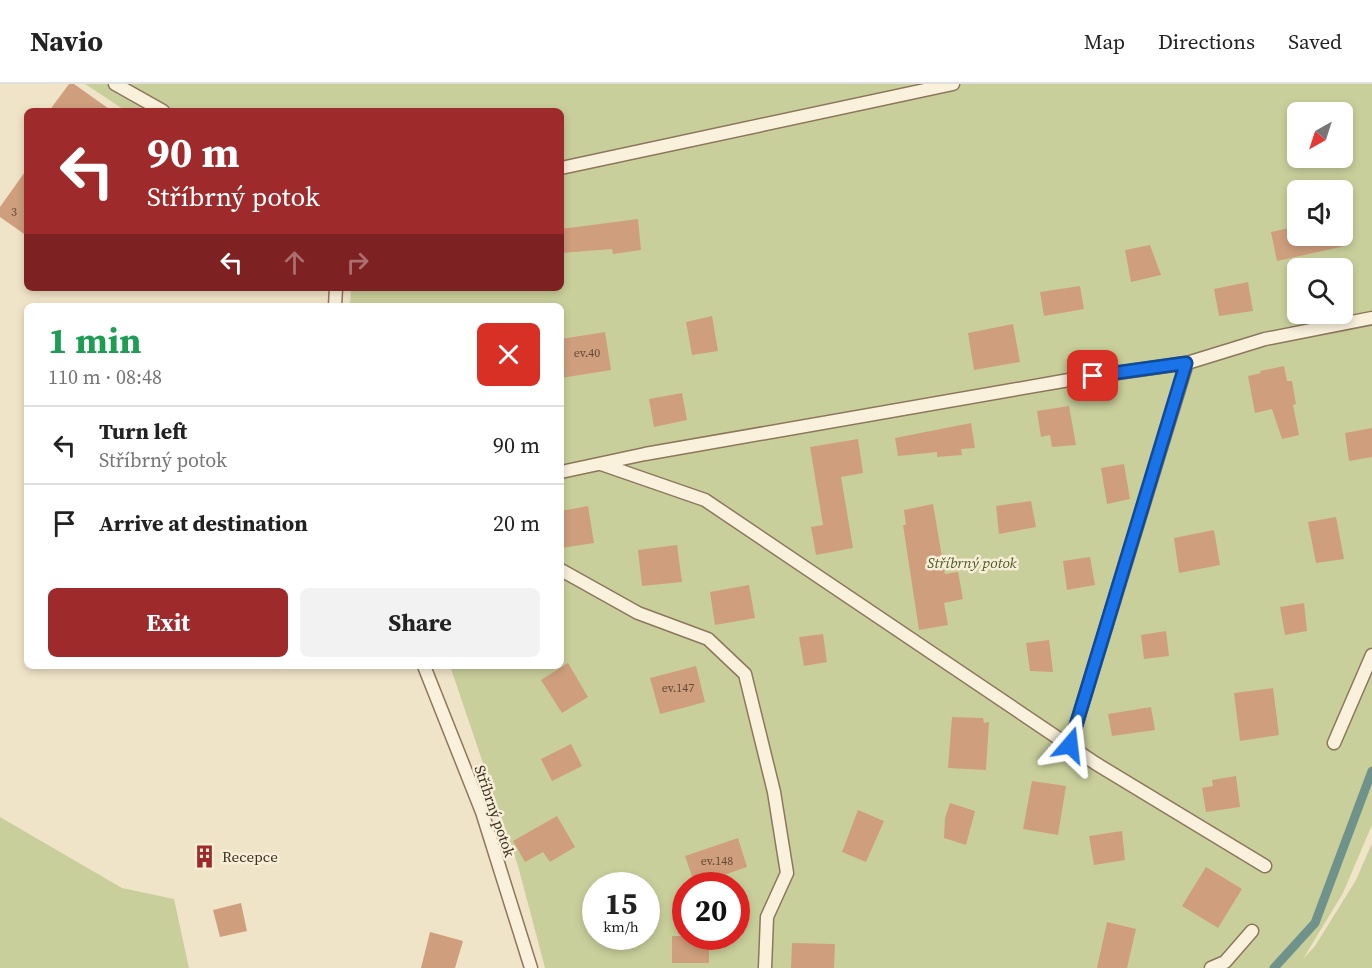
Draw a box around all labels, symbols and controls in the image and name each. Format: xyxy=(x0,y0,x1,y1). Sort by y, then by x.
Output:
text: Navio xyxy=(30,22,103,60)
text: Map xyxy=(1084,27,1125,56)
text: Directions xyxy=(1158,27,1255,56)
text: Saved xyxy=(1288,27,1342,56)
north arrow xyxy=(1287,102,1353,168)
map controls xyxy=(1287,102,1353,324)
text: 90 m xyxy=(147,123,240,181)
icon: left xyxy=(48,132,126,210)
text: Stříbrný potok xyxy=(147,178,320,215)
button: sound xyxy=(1287,180,1353,246)
house number: 3 xyxy=(11,204,17,220)
icon: left xyxy=(215,246,248,279)
icon: ahead xyxy=(278,246,311,279)
icon: right xyxy=(341,246,374,279)
button: search xyxy=(1287,258,1353,324)
text: 1 min xyxy=(48,316,141,365)
button: close xyxy=(477,323,540,386)
house number: ev.40 xyxy=(574,345,600,361)
pin xyxy=(1067,350,1118,401)
icon: arrive xyxy=(1076,359,1109,392)
text: 110 m · 08:48 xyxy=(48,363,162,391)
text: Turn left xyxy=(99,416,187,446)
icon: left xyxy=(48,429,81,462)
text: 90 m xyxy=(493,430,540,460)
text: Stříbrný potok xyxy=(99,446,227,474)
icon: arrive xyxy=(48,507,81,540)
text: Arrive at destination xyxy=(99,508,308,538)
text: 20 m xyxy=(493,508,540,538)
park label: Stříbrný potok xyxy=(927,552,1018,573)
button: Exit xyxy=(48,588,288,657)
button: Share xyxy=(300,588,540,657)
house number: ev.147 xyxy=(662,680,694,696)
position arrow xyxy=(1038,713,1102,777)
street label: Stříbrný potok xyxy=(469,762,521,861)
building icon: Recepce xyxy=(191,843,217,869)
place label: Recepce xyxy=(222,846,278,867)
house number: ev.148 xyxy=(701,853,733,869)
speed limit sign: 20 xyxy=(672,872,750,950)
text: 15 xyxy=(605,883,637,924)
text: km/h xyxy=(603,916,639,937)

